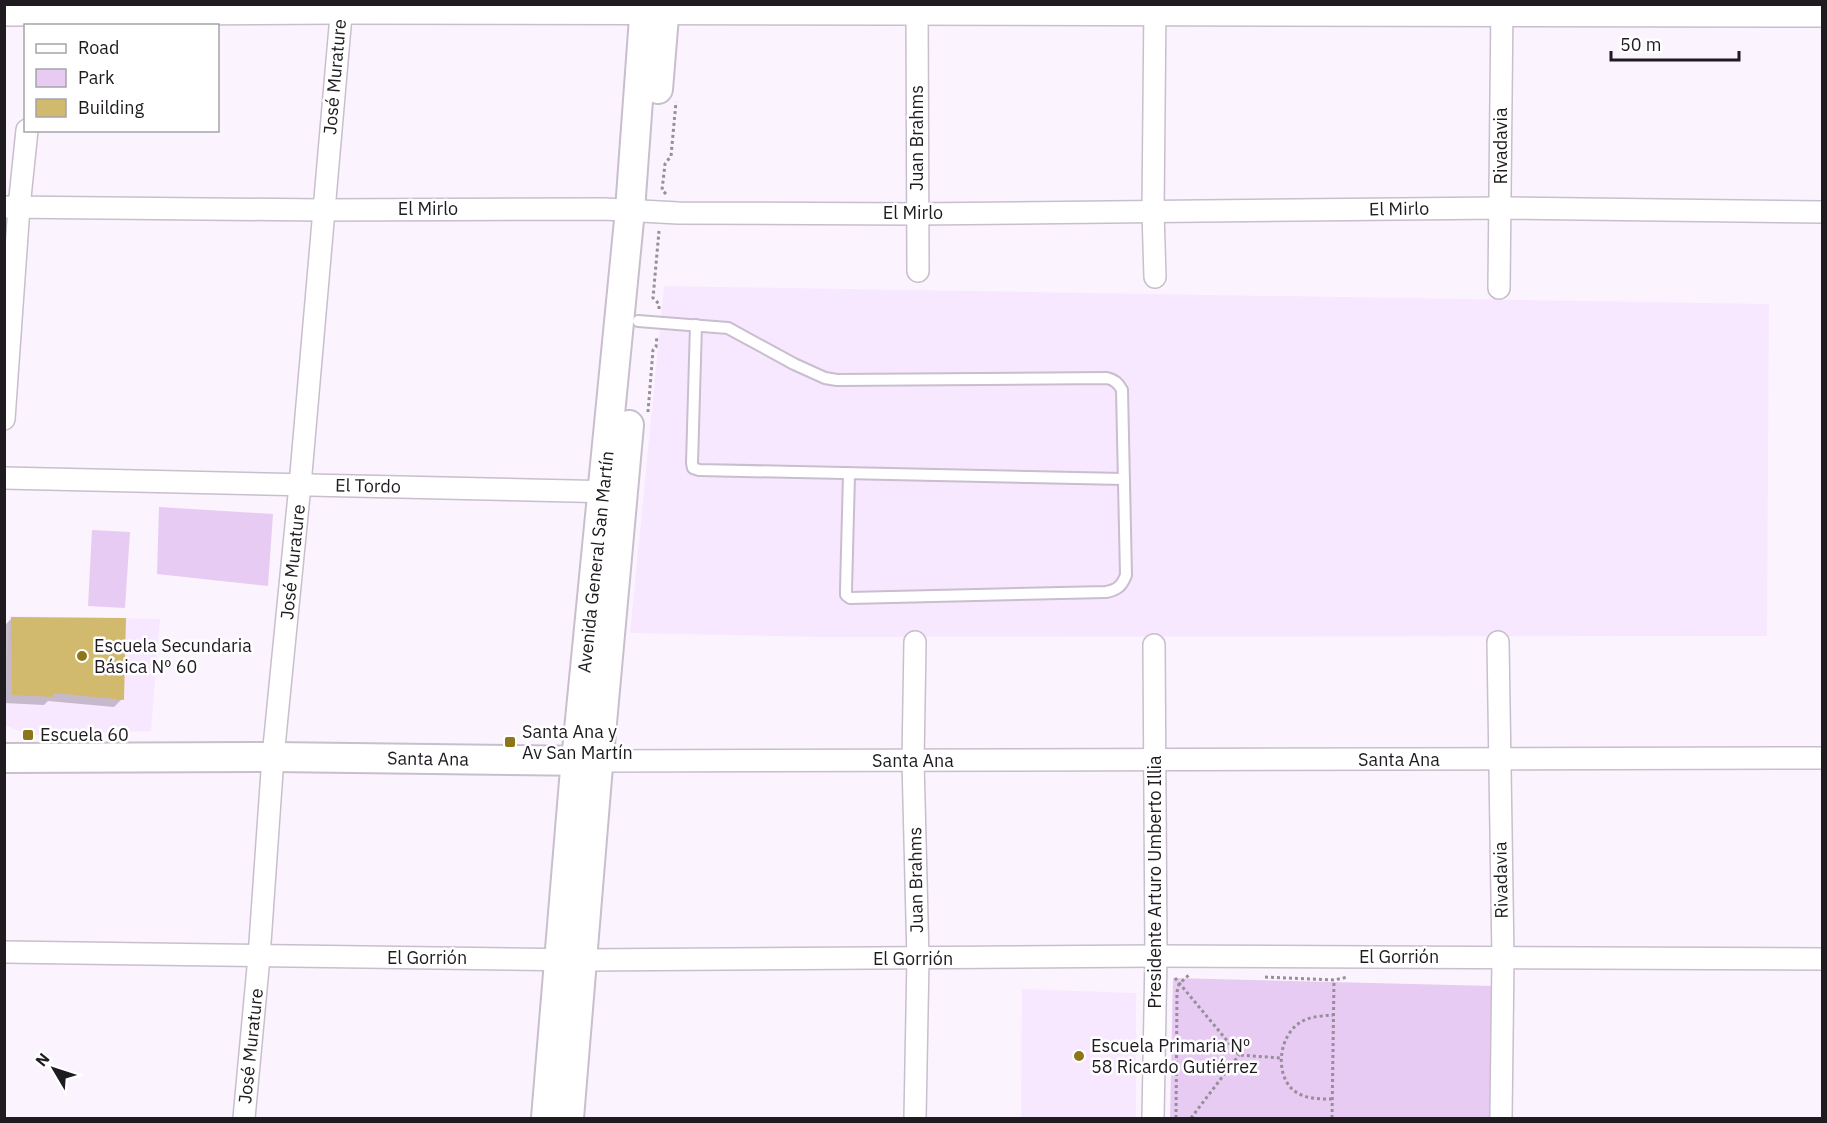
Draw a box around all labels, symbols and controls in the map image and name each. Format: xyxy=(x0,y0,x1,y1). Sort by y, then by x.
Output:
street label: José Murature xyxy=(318,18,351,136)
legend xyxy=(24,24,219,132)
scale bar xyxy=(1611,24,1738,62)
text: 50 m xyxy=(1620,33,1662,56)
text: Road xyxy=(78,36,119,59)
text: Park xyxy=(78,66,115,89)
street label: Juan Brahms xyxy=(905,85,928,191)
text: Building xyxy=(78,96,145,119)
street label: Rivadavia xyxy=(1489,107,1512,185)
street label: El Mirlo xyxy=(1369,196,1429,221)
street label: El Mirlo xyxy=(398,197,458,220)
street label: El Mirlo xyxy=(883,201,943,224)
street label: Avenida General San Martín xyxy=(572,450,619,674)
street label: El Tordo xyxy=(335,473,401,498)
street label: José Murature xyxy=(275,503,310,621)
place label: Escuela Secundaria Básica Nº 60 xyxy=(94,634,252,678)
marker: Escuela Secundaria Básica Nº 60 xyxy=(75,649,89,663)
place label: Santa Ana y Av San Martín xyxy=(522,720,633,764)
place label: Escuela 60 xyxy=(40,723,129,746)
marker: Escuela 60 xyxy=(21,728,35,742)
marker: Santa Ana y Av San Martín xyxy=(503,735,517,749)
street label: Santa Ana xyxy=(387,746,470,771)
street label: Santa Ana xyxy=(1358,748,1440,771)
street label: Santa Ana xyxy=(872,749,954,772)
street label: Presidente Arturo Umberto Illia xyxy=(1143,755,1166,1009)
street label: Juan Brahms xyxy=(903,827,928,933)
street label: Rivadavia xyxy=(1488,841,1513,919)
street label: El Gorrión xyxy=(1359,945,1439,968)
street label: El Gorrión xyxy=(387,946,467,969)
street label: El Gorrión xyxy=(873,947,953,970)
street label: José Murature xyxy=(233,987,268,1105)
place label: Escuela Primaria Nº 58 Ricardo Gutiérrez xyxy=(1091,1034,1258,1078)
north arrow xyxy=(24,1039,84,1099)
text: N xyxy=(31,1049,54,1070)
marker: Escuela Primaria Nº 58 Ricardo Gutiérrez xyxy=(1072,1049,1086,1063)

